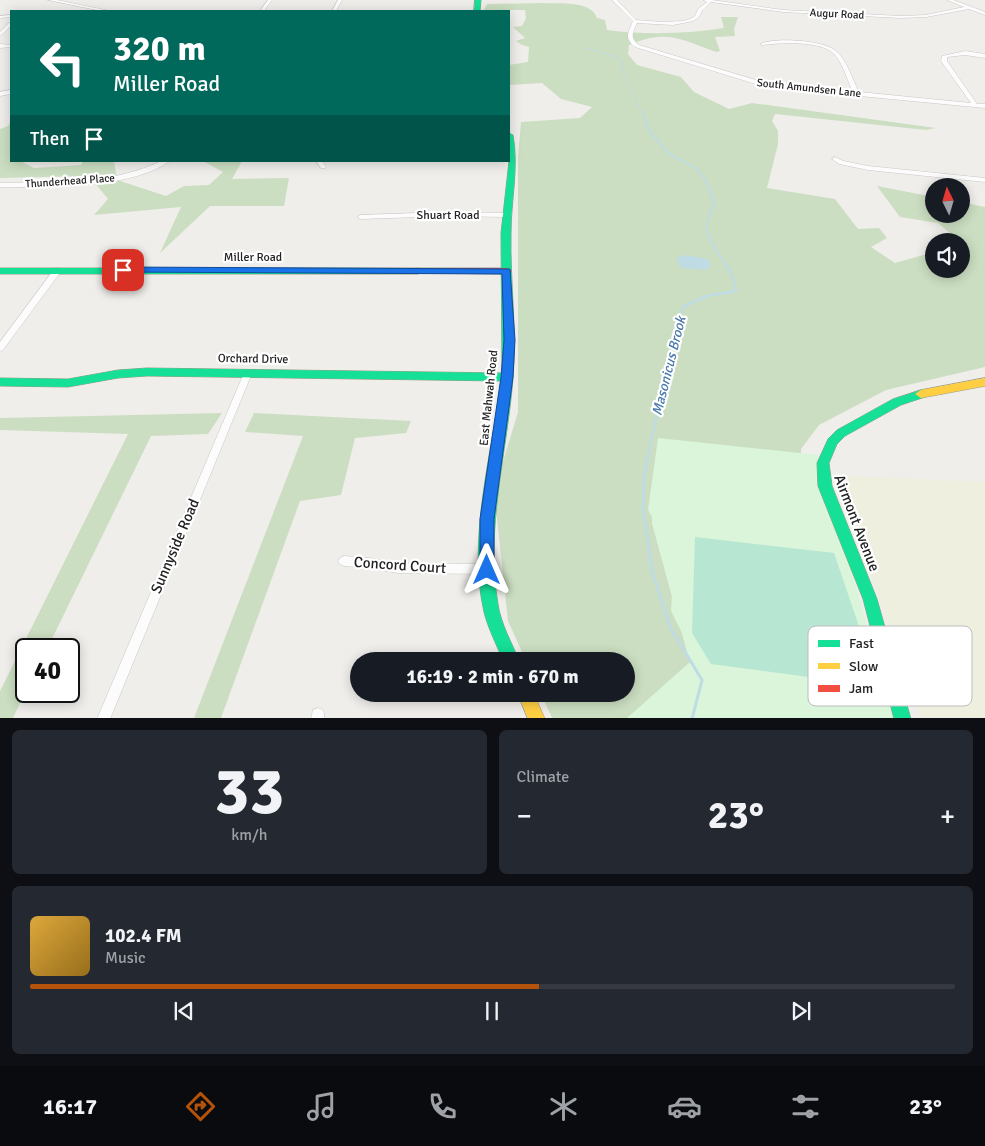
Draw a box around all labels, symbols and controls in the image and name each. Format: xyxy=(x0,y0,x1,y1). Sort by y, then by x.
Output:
street label: Augur Road xyxy=(809,6,865,22)
text: 320 m xyxy=(113,27,206,70)
icon: left xyxy=(30,30,95,95)
text: Miller Road xyxy=(113,70,220,97)
street label: South Amundsen Lane xyxy=(756,76,862,100)
icon: arrive xyxy=(80,125,108,153)
text: Then xyxy=(30,127,70,151)
street label: Thunderhead Place xyxy=(25,171,115,191)
north arrow xyxy=(925,178,970,222)
map controls xyxy=(925,178,970,278)
street label: Shuart Road xyxy=(416,208,480,223)
button: sound xyxy=(925,233,970,278)
pin xyxy=(102,249,144,291)
street label: Miller Road xyxy=(224,250,282,265)
icon: arrive xyxy=(109,256,137,284)
water label: Masonicus Brook xyxy=(648,313,690,417)
street label: East Mahwah Road xyxy=(476,349,502,447)
street label: Orchard Drive xyxy=(218,351,288,367)
street label: Airmont Avenue xyxy=(830,472,884,574)
street label: Sunnyside Road xyxy=(147,496,203,596)
position arrow xyxy=(460,543,512,595)
street label: Concord Court xyxy=(353,553,447,577)
legend xyxy=(808,626,972,706)
text: Fast xyxy=(849,635,874,652)
speed limit sign: 40 xyxy=(15,638,80,703)
text: Slow xyxy=(849,658,878,675)
text: 16:19 · 2 min · 670 m xyxy=(406,665,579,689)
text: Jam xyxy=(849,680,873,697)
text: 33 xyxy=(214,752,284,832)
text: Climate xyxy=(517,767,569,787)
text: 23° xyxy=(708,792,764,839)
text: − xyxy=(517,799,532,833)
text: + xyxy=(940,799,955,833)
text: km/h xyxy=(231,825,267,845)
text: 102.4 FM xyxy=(105,924,182,948)
text: Music xyxy=(105,948,146,968)
icon: previous xyxy=(170,997,198,1025)
icon: pause xyxy=(478,997,506,1025)
icon: next xyxy=(787,997,815,1025)
icon: directions xyxy=(183,1089,218,1124)
icon: music xyxy=(304,1089,339,1124)
icon: phone xyxy=(425,1089,460,1124)
icon: climate xyxy=(546,1089,581,1124)
icon: car xyxy=(667,1089,702,1124)
icon: filters xyxy=(788,1089,823,1124)
text: 16:17 xyxy=(43,1093,97,1120)
text: 23° xyxy=(909,1093,942,1120)

